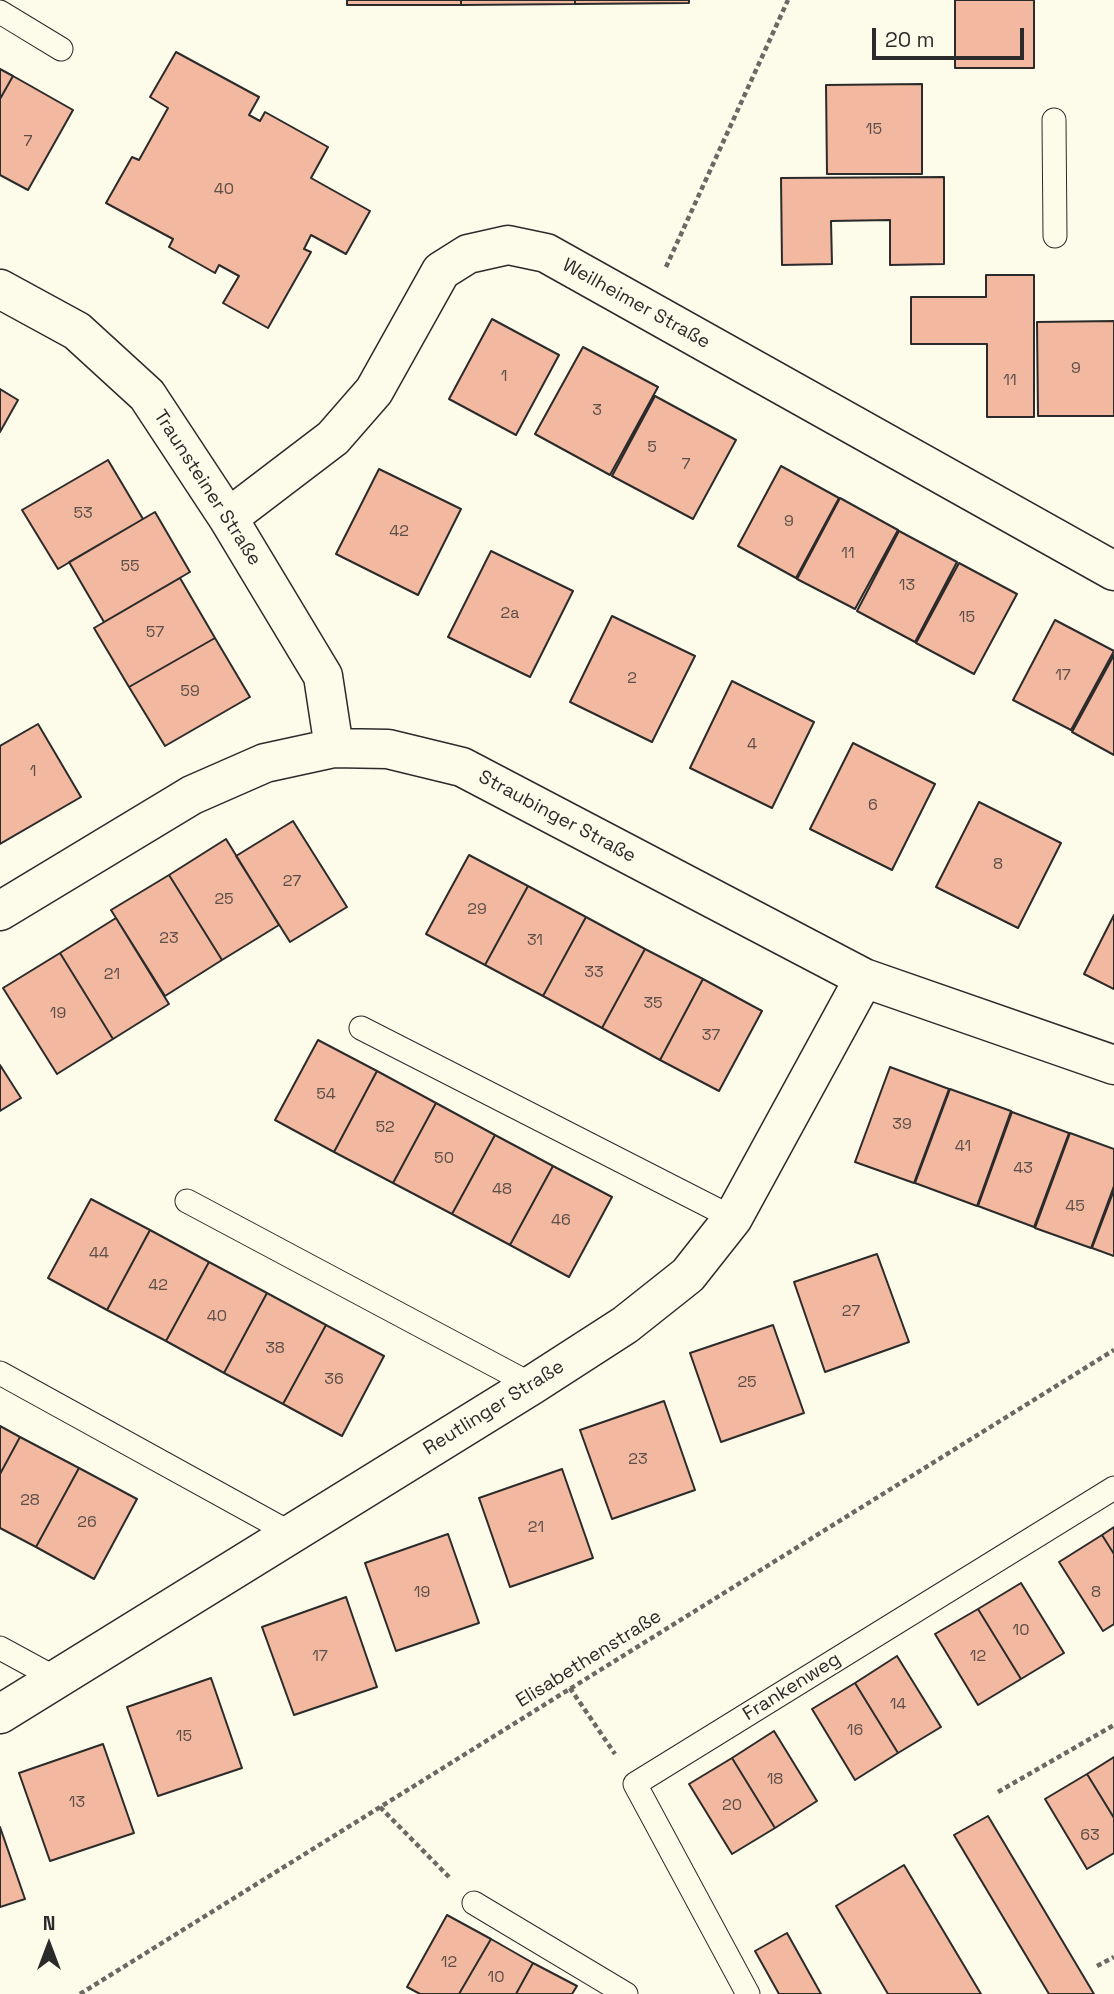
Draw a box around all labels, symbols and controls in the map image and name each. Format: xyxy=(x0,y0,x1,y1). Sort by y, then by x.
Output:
scale bar xyxy=(876,14,1028,58)
text: 20 m xyxy=(885,26,935,53)
house number: 15 xyxy=(866,120,882,140)
house number: 7 xyxy=(23,132,33,152)
house number: 40 xyxy=(214,180,234,200)
street label: Weilheimer Straße xyxy=(558,254,714,354)
house number: 9 xyxy=(1071,359,1081,379)
house number: 1 xyxy=(501,367,507,387)
house number: 11 xyxy=(1003,371,1017,391)
house number: 3 xyxy=(592,401,602,421)
street label: Traunsteiner Straße xyxy=(148,406,266,570)
house number: 5 xyxy=(647,438,657,458)
house number: 7 xyxy=(681,455,691,475)
house number: 53 xyxy=(73,504,93,524)
house number: 9 xyxy=(784,512,794,532)
house number: 42 xyxy=(389,522,409,542)
house number: 11 xyxy=(841,544,855,564)
house number: 55 xyxy=(120,557,140,577)
house number: 13 xyxy=(899,576,915,596)
house number: 2a xyxy=(501,604,519,624)
house number: 15 xyxy=(959,608,975,628)
house number: 57 xyxy=(146,623,164,643)
house number: 17 xyxy=(1055,666,1071,686)
house number: 2 xyxy=(627,669,637,689)
house number: 59 xyxy=(180,682,200,702)
house number: 4 xyxy=(747,735,757,755)
house number: 1 xyxy=(30,762,36,782)
street label: Straubinger Straße xyxy=(474,766,640,868)
house number: 6 xyxy=(868,796,878,816)
house number: 8 xyxy=(993,855,1003,875)
house number: 27 xyxy=(283,872,301,892)
house number: 25 xyxy=(214,890,234,910)
house number: 29 xyxy=(467,900,487,920)
house number: 23 xyxy=(159,929,179,949)
house number: 31 xyxy=(527,931,543,951)
house number: 33 xyxy=(584,963,604,983)
house number: 21 xyxy=(104,965,120,985)
house number: 35 xyxy=(643,994,663,1014)
house number: 19 xyxy=(50,1004,66,1024)
house number: 37 xyxy=(702,1026,720,1046)
house number: 54 xyxy=(316,1085,336,1105)
house number: 39 xyxy=(892,1115,912,1135)
house number: 52 xyxy=(375,1118,395,1138)
house number: 41 xyxy=(955,1137,971,1157)
house number: 50 xyxy=(434,1149,454,1169)
house number: 43 xyxy=(1013,1159,1033,1179)
house number: 48 xyxy=(492,1180,512,1200)
house number: 45 xyxy=(1065,1197,1085,1217)
house number: 46 xyxy=(551,1211,571,1231)
house number: 44 xyxy=(89,1244,109,1264)
house number: 42 xyxy=(148,1276,168,1296)
house number: 27 xyxy=(842,1302,860,1322)
house number: 40 xyxy=(207,1307,227,1327)
house number: 38 xyxy=(265,1339,285,1359)
street label: Reutlinger Straße xyxy=(420,1356,568,1460)
house number: 36 xyxy=(324,1370,344,1390)
house number: 25 xyxy=(737,1373,757,1393)
house number: 23 xyxy=(628,1450,648,1470)
house number: 28 xyxy=(20,1491,40,1511)
house number: 26 xyxy=(77,1513,97,1533)
house number: 21 xyxy=(528,1518,544,1538)
house number: 19 xyxy=(414,1583,430,1603)
house number: 8 xyxy=(1091,1583,1101,1603)
street label: Elisabethenstraße xyxy=(512,1605,666,1713)
house number: 10 xyxy=(1013,1621,1029,1641)
house number: 17 xyxy=(312,1647,328,1667)
house number: 12 xyxy=(970,1647,986,1667)
street label: Frankenweg xyxy=(739,1648,845,1726)
house number: 14 xyxy=(890,1695,906,1715)
house number: 16 xyxy=(847,1721,863,1741)
house number: 15 xyxy=(176,1727,192,1747)
house number: 18 xyxy=(767,1770,783,1790)
house number: 13 xyxy=(69,1793,85,1813)
house number: 20 xyxy=(722,1796,742,1816)
house number: 63 xyxy=(1080,1826,1100,1846)
north arrow xyxy=(14,1910,84,1980)
text: N xyxy=(43,1911,55,1936)
house number: 12 xyxy=(441,1953,457,1973)
house number: 10 xyxy=(488,1968,504,1988)

